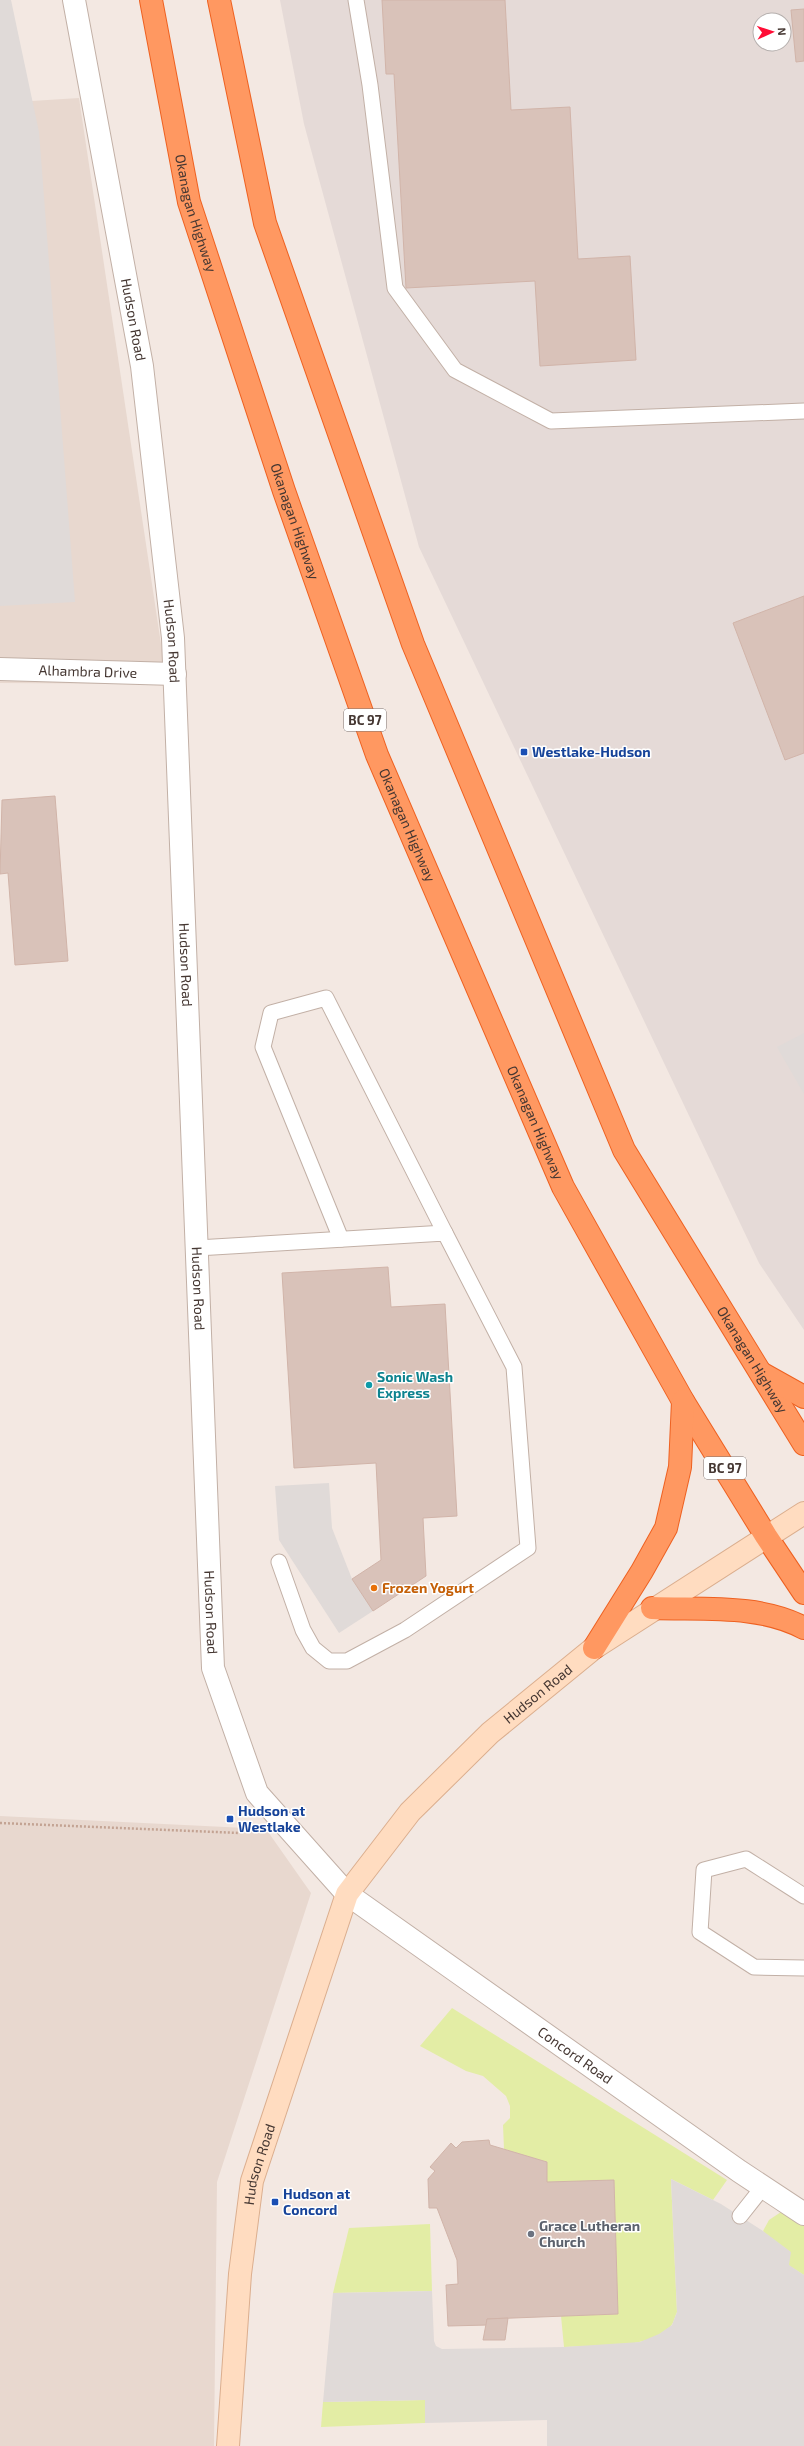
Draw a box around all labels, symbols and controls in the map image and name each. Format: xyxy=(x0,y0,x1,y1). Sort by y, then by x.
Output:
north arrow xyxy=(752,12,792,52)
text: N xyxy=(776,27,789,36)
street label: Okanagan Highway xyxy=(172,153,221,275)
street label: Hudson Road xyxy=(118,277,150,362)
street label: Okanagan Highway xyxy=(267,461,324,582)
street label: Hudson Road xyxy=(161,598,184,683)
street label: Alhambra Drive xyxy=(38,661,138,681)
road number: BC 97 xyxy=(344,709,386,731)
place label: Westlake-Hudson xyxy=(532,743,651,760)
marker: Westlake-Hudson xyxy=(519,747,529,757)
street label: Okanagan Highway xyxy=(376,765,440,885)
street label: Hudson Road xyxy=(176,922,196,1007)
street label: Okanagan Highway xyxy=(504,1063,568,1182)
street label: Hudson Road xyxy=(189,1246,209,1331)
street label: Okanagan Highway xyxy=(714,1303,792,1416)
place label: Sonic Wash Express xyxy=(377,1368,453,1401)
marker: Sonic Wash Express xyxy=(364,1380,374,1390)
road number: BC 97 xyxy=(704,1457,746,1479)
street label: Hudson Road xyxy=(201,1570,221,1655)
place label: Frozen Yogurt xyxy=(382,1579,474,1596)
marker: Frozen Yogurt xyxy=(369,1583,379,1593)
street label: Hudson Road xyxy=(500,1660,575,1727)
place label: Hudson at Westlake xyxy=(238,1802,305,1835)
marker: Hudson at Westlake xyxy=(225,1814,235,1824)
street label: Concord Road xyxy=(535,2023,616,2087)
street label: Hudson Road xyxy=(240,2121,278,2206)
place label: Hudson at Concord xyxy=(283,2185,350,2218)
marker: Hudson at Concord xyxy=(270,2197,280,2207)
place label: Grace Lutheran Church xyxy=(539,2217,640,2250)
marker: Grace Lutheran Church xyxy=(526,2229,536,2239)

